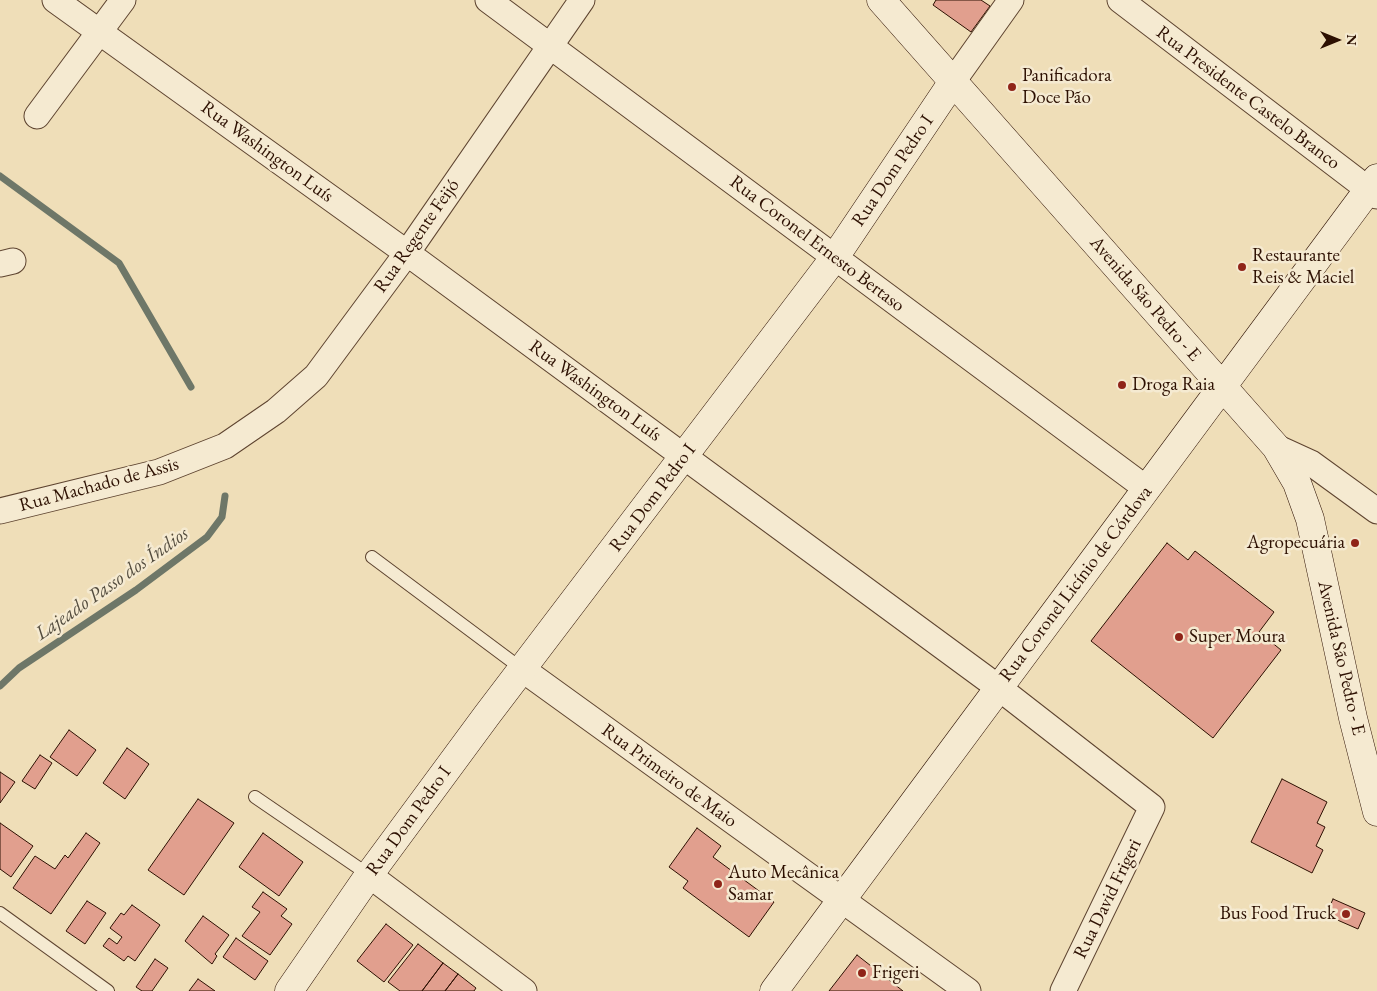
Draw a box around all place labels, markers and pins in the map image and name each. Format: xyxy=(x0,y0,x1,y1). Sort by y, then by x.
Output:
place label: Panificadora Doce Pão xyxy=(1022,65,1112,109)
marker: Panificadora Doce Pão xyxy=(1006,81,1018,93)
place label: Restaurante Reis & Maciel xyxy=(1252,245,1354,289)
marker: Restaurante Reis & Maciel xyxy=(1236,261,1248,273)
place label: Droga Raia xyxy=(1132,374,1215,396)
marker: Droga Raia xyxy=(1116,379,1128,391)
place label: Agropecuária xyxy=(1247,532,1345,554)
marker: Agropecuária xyxy=(1349,537,1361,549)
place label: Super Moura xyxy=(1189,626,1285,648)
marker: Super Moura xyxy=(1173,631,1185,643)
place label: Auto Mecânica Samar xyxy=(728,862,839,906)
marker: Auto Mecânica Samar xyxy=(712,878,724,890)
place label: Bus Food Truck xyxy=(1220,903,1336,925)
marker: Bus Food Truck xyxy=(1340,908,1352,920)
place label: Frigeri xyxy=(872,962,919,984)
marker: Frigeri xyxy=(856,967,868,979)

